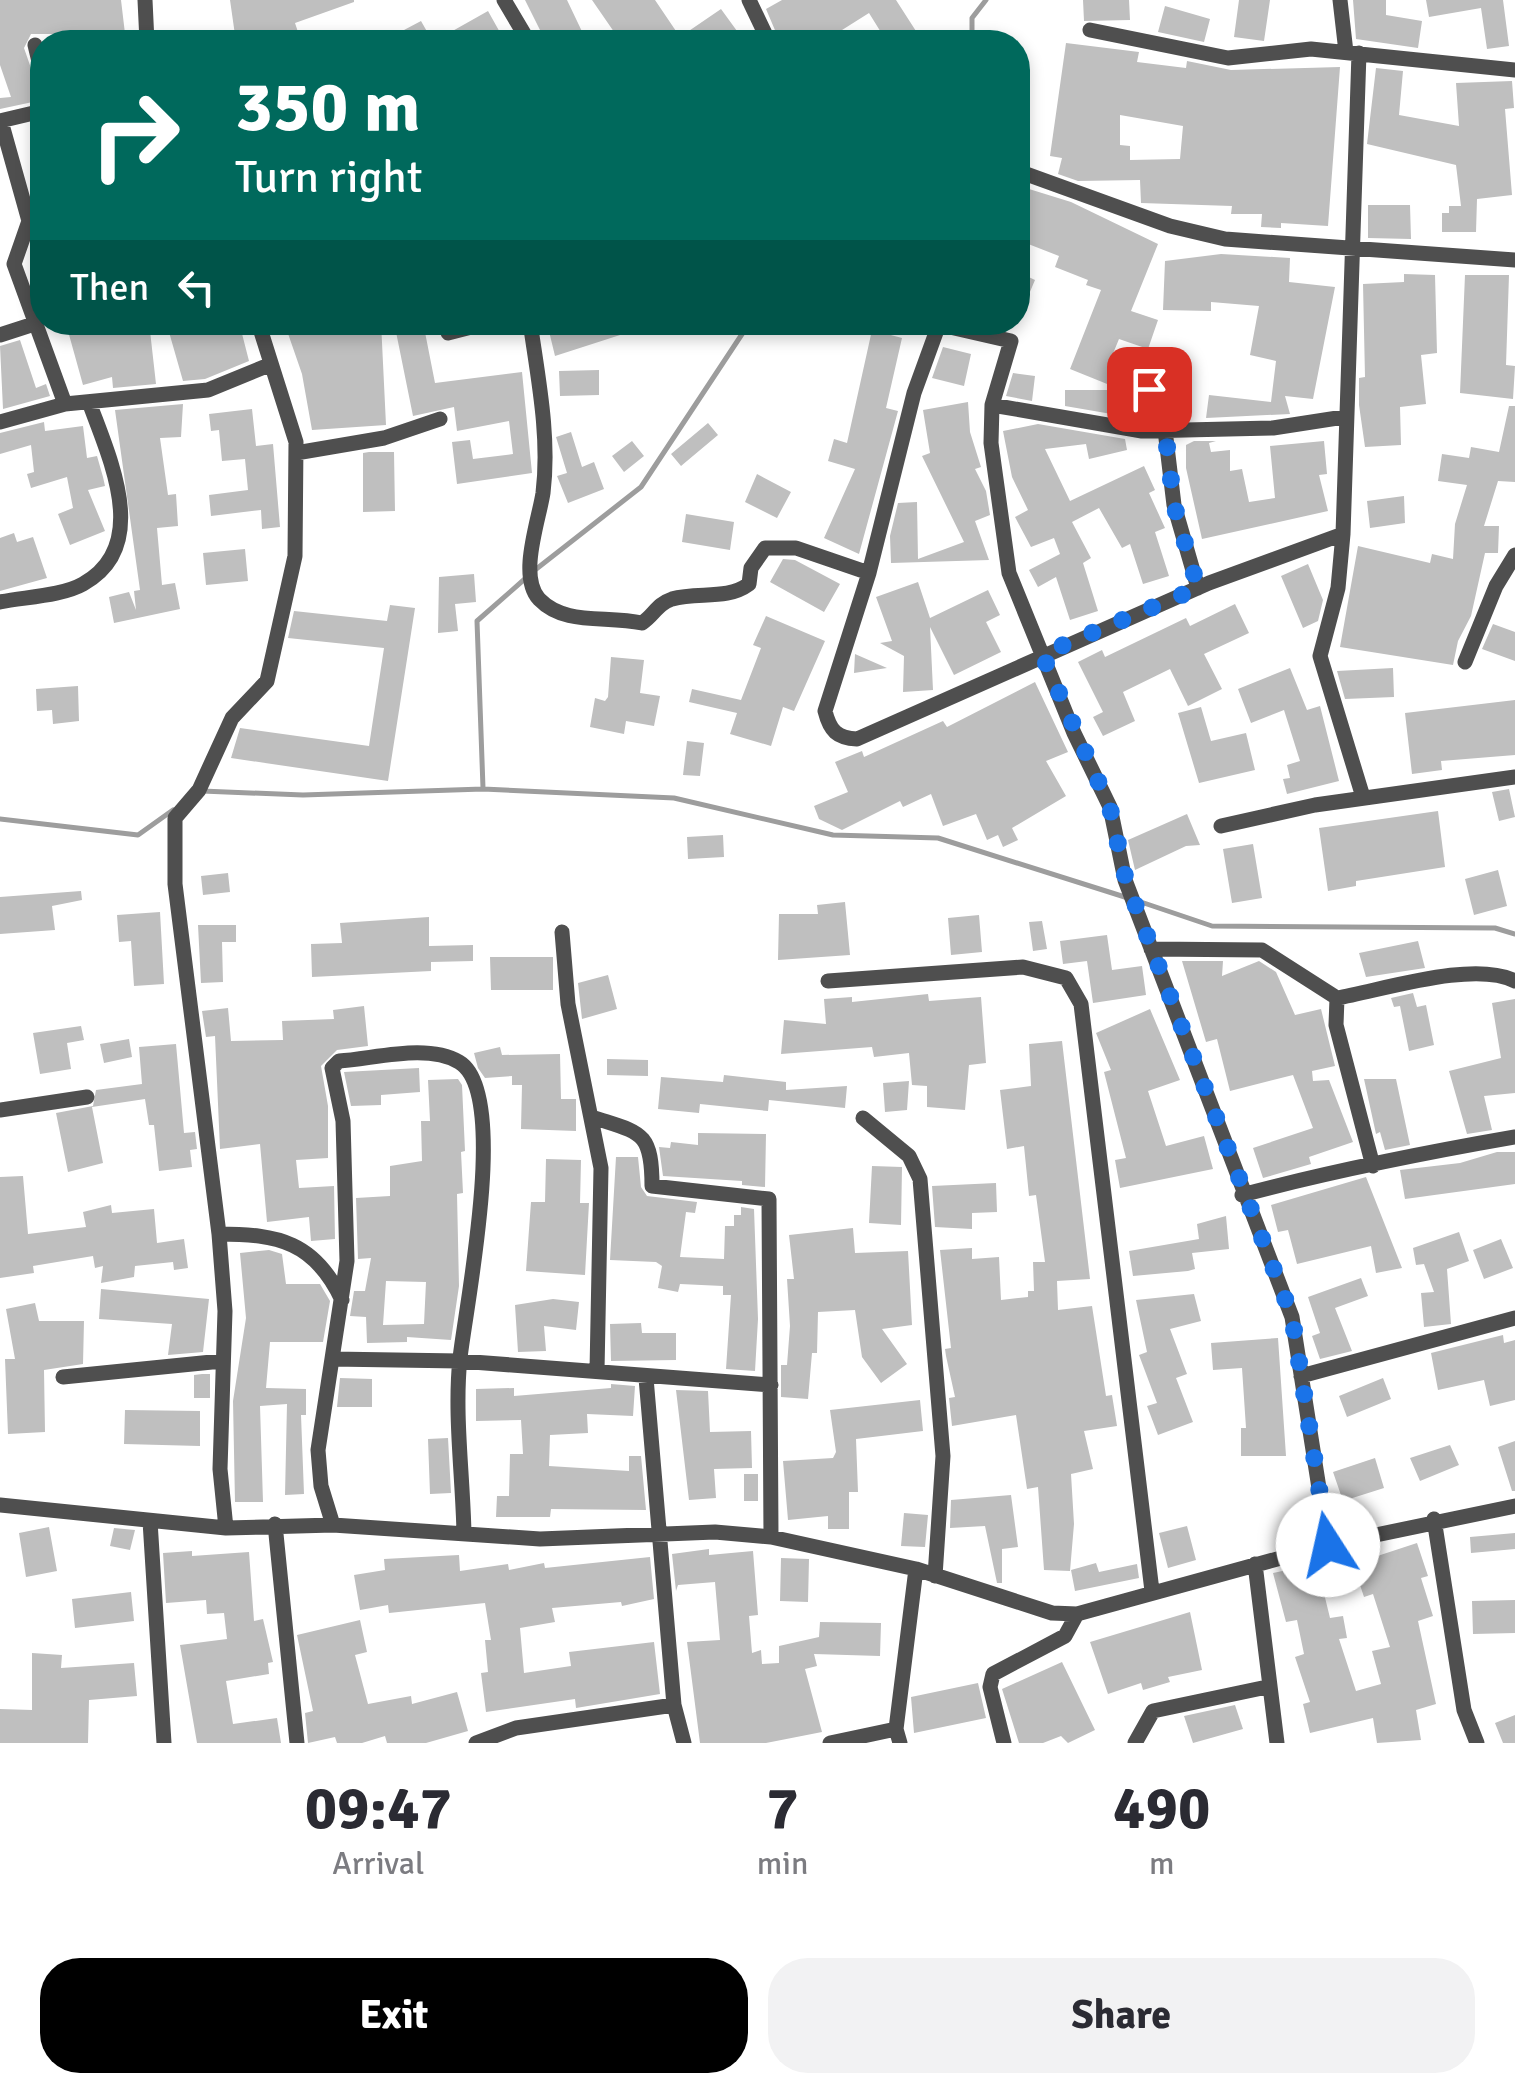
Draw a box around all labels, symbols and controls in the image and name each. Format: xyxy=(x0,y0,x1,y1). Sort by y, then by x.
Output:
text: 350 m xyxy=(235,64,420,150)
icon: right xyxy=(70,70,200,200)
text: Turn right xyxy=(235,150,423,205)
icon: left xyxy=(169,260,224,315)
text: Then xyxy=(70,264,149,311)
pin xyxy=(1107,347,1192,432)
icon: arrive xyxy=(1122,362,1177,417)
position arrow xyxy=(1276,1493,1380,1597)
text: 09:47 xyxy=(305,1772,452,1846)
text: 7 xyxy=(766,1772,799,1846)
text: 490 xyxy=(1113,1772,1210,1846)
text: Arrival xyxy=(332,1844,424,1883)
text: min xyxy=(757,1844,808,1883)
text: m xyxy=(1149,1844,1174,1883)
button: Exit xyxy=(40,1958,748,2073)
button: Share xyxy=(768,1958,1475,2073)

